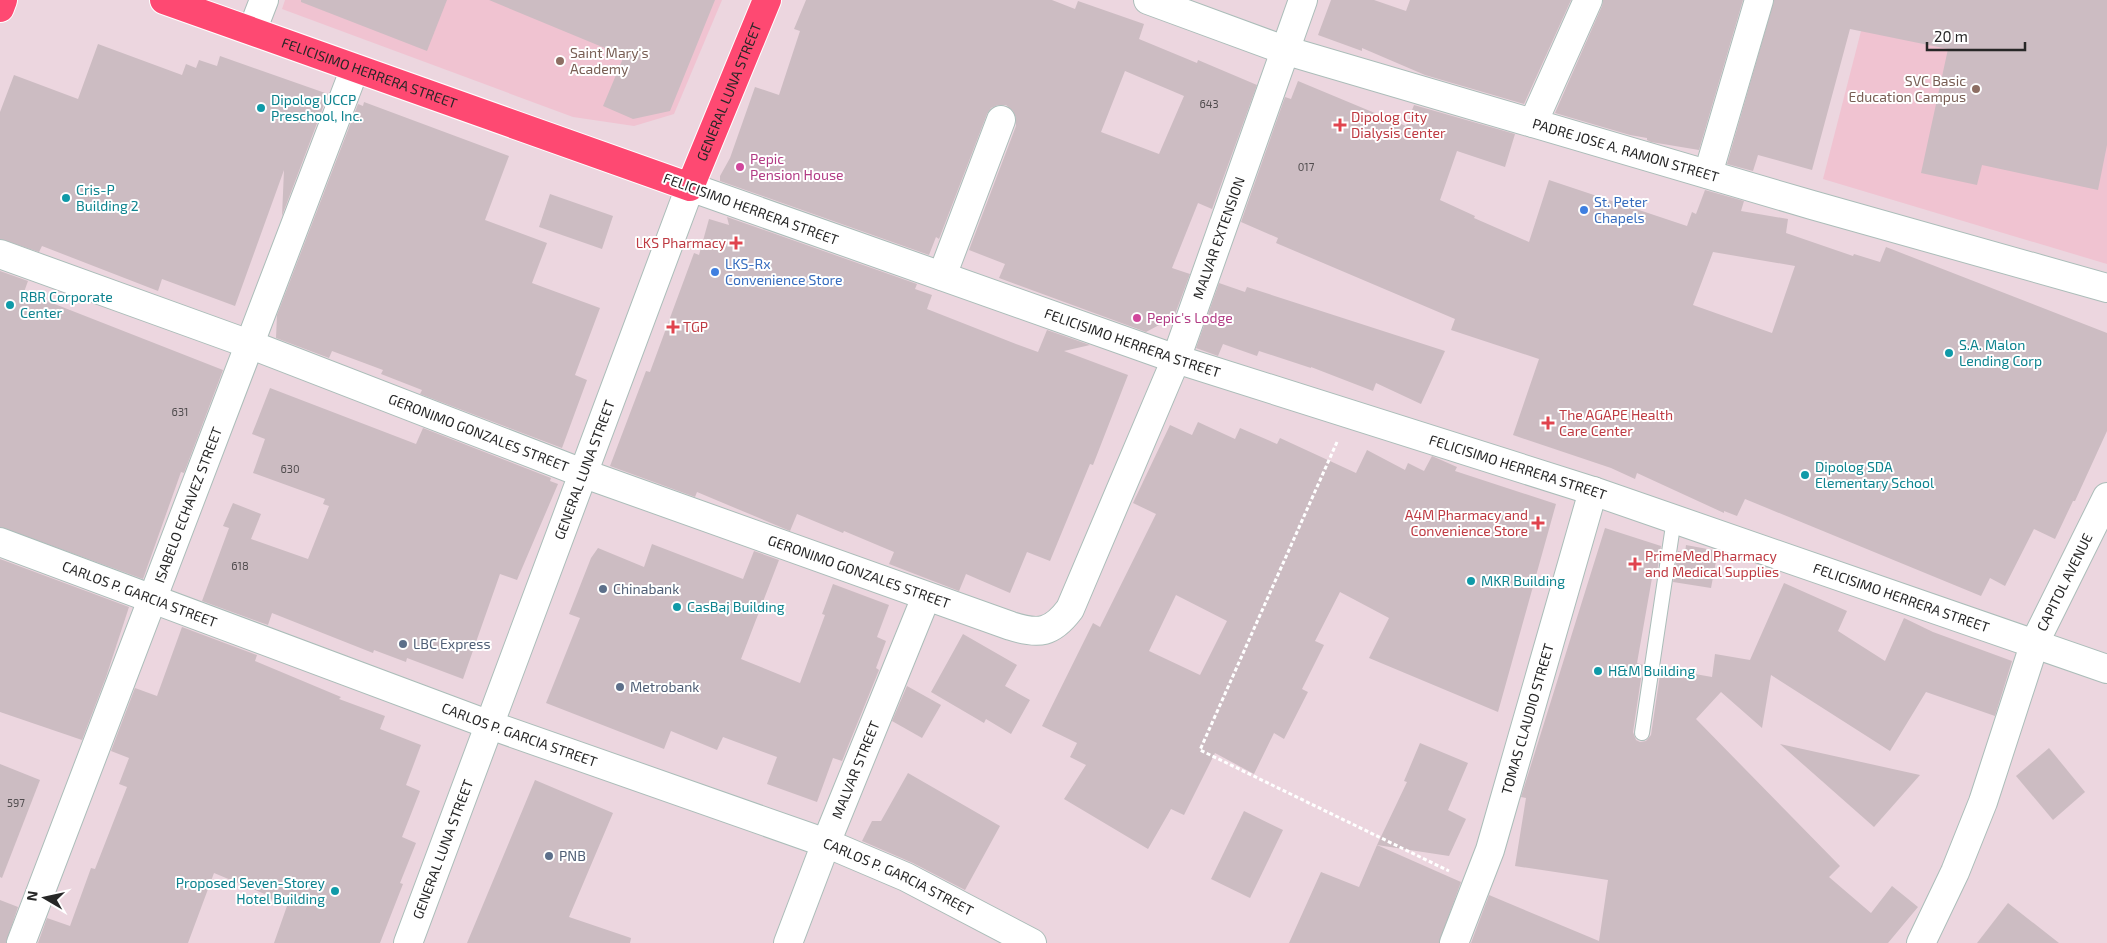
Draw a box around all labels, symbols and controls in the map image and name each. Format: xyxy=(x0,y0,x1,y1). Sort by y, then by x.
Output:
street label: GENERAL LUNA STREET xyxy=(693,20,765,163)
scale bar xyxy=(1927,20,2024,52)
text: 20 m xyxy=(1934,27,1968,45)
street label: FELICISIMO HERRERA STREET xyxy=(279,34,460,112)
place label: Saint Mary's Academy xyxy=(570,44,649,77)
marker: Saint Mary's Academy xyxy=(554,55,566,67)
place label: SVC Basic Education Campus xyxy=(1848,72,1966,105)
marker: SVC Basic Education Campus xyxy=(1970,83,1982,95)
place label: Dipolog UCCP Preschool, Inc. xyxy=(271,91,363,124)
house number: 643 xyxy=(1199,97,1219,110)
marker: Dipolog UCCP Preschool, Inc. xyxy=(255,102,267,114)
place label: Dipolog City Dialysis Center xyxy=(1351,108,1446,141)
street label: PADRE JOSE A. RAMON STREET xyxy=(1531,114,1721,185)
marker: Dipolog City Dialysis Center xyxy=(1333,118,1347,132)
place label: Pepic Pension House xyxy=(750,150,844,183)
house number: 017 xyxy=(1298,160,1315,173)
marker: Pepic Pension House xyxy=(734,161,746,173)
street label: FELICISIMO HERRERA STREET xyxy=(661,169,841,248)
street label: MALVAR EXTENSION xyxy=(1189,174,1248,301)
place label: Cris-P Building 2 xyxy=(76,181,139,214)
marker: Cris-P Building 2 xyxy=(60,192,72,204)
place label: St. Peter Chapels xyxy=(1594,193,1648,226)
marker: St. Peter Chapels xyxy=(1578,204,1590,216)
place label: LKS Pharmacy xyxy=(636,234,727,251)
marker: LKS Pharmacy xyxy=(730,237,742,249)
place label: LKS-Rx Convenience Store xyxy=(725,255,843,288)
marker: LKS-Rx Convenience Store xyxy=(709,266,721,278)
place label: RBR Corporate Center xyxy=(20,288,113,321)
marker: RBR Corporate Center xyxy=(4,299,16,311)
street label: FELICISIMO HERRERA STREET xyxy=(1042,304,1223,381)
place label: Pepic's Lodge xyxy=(1147,309,1233,326)
marker: Pepic's Lodge xyxy=(1131,312,1143,324)
place label: TGP xyxy=(683,318,708,335)
marker: TGP xyxy=(667,321,679,333)
place label: S.A. Malon Lending Corp xyxy=(1959,336,2042,369)
marker: S.A. Malon Lending Corp xyxy=(1943,347,1955,359)
street label: GERONIMO GONZALES STREET xyxy=(386,390,572,475)
street label: GENERAL LUNA STREET xyxy=(550,397,618,542)
house number: 631 xyxy=(172,405,188,418)
place label: The AGAPE Health Care Center xyxy=(1559,406,1673,439)
marker: The AGAPE Health Care Center xyxy=(1541,416,1555,430)
street label: ISABELO ECHAVEZ STREET xyxy=(150,424,225,585)
street label: FELICISIMO HERRERA STREET xyxy=(1427,431,1609,503)
place label: Dipolog SDA Elementary School xyxy=(1815,458,1935,491)
house number: 630 xyxy=(280,462,300,475)
marker: Dipolog SDA Elementary School xyxy=(1799,469,1811,481)
place label: A4M Pharmacy and Convenience Store xyxy=(1405,506,1528,539)
marker: A4M Pharmacy and Convenience Store xyxy=(1532,517,1544,529)
street label: CAPITOL AVENUE xyxy=(2033,530,2096,634)
street label: GERONIMO GONZALES STREET xyxy=(766,531,953,612)
place label: PrimeMed Pharmacy and Medical Supplies xyxy=(1645,547,1779,580)
street label: CARLOS P. GARCIA STREET xyxy=(60,557,220,630)
marker: PrimeMed Pharmacy and Medical Supplies xyxy=(1629,558,1641,570)
house number: 618 xyxy=(231,559,249,572)
street label: FELICISIMO HERRERA STREET xyxy=(1811,559,1992,636)
place label: MKR Building xyxy=(1481,572,1565,589)
marker: MKR Building xyxy=(1465,575,1477,587)
place label: Chinabank xyxy=(613,580,679,597)
marker: Chinabank xyxy=(597,583,609,595)
place label: CasBaj Building xyxy=(687,598,785,615)
marker: CasBaj Building xyxy=(671,601,683,613)
place label: LBC Express xyxy=(413,635,491,652)
marker: LBC Express xyxy=(397,638,409,650)
street label: TOMAS CLAUDIO STREET xyxy=(1497,641,1557,796)
place label: H&M Building xyxy=(1608,662,1695,679)
marker: H&M Building xyxy=(1592,665,1604,677)
place label: Metrobank xyxy=(630,678,699,695)
marker: Metrobank xyxy=(614,681,626,693)
street label: CARLOS P. GARCIA STREET xyxy=(439,699,600,770)
street label: MALVAR STREET xyxy=(828,718,883,821)
street label: GENERAL LUNA STREET xyxy=(409,777,476,921)
house number: 597 xyxy=(7,796,25,809)
street label: CARLOS P. GARCIA STREET xyxy=(821,834,977,919)
place label: PNB xyxy=(559,847,586,864)
marker: PNB xyxy=(543,850,555,862)
north arrow xyxy=(20,873,70,923)
place label: Proposed Seven-Storey Hotel Building xyxy=(176,874,326,907)
marker: Proposed Seven-Storey Hotel Building xyxy=(329,885,341,897)
text: N xyxy=(22,890,41,902)

